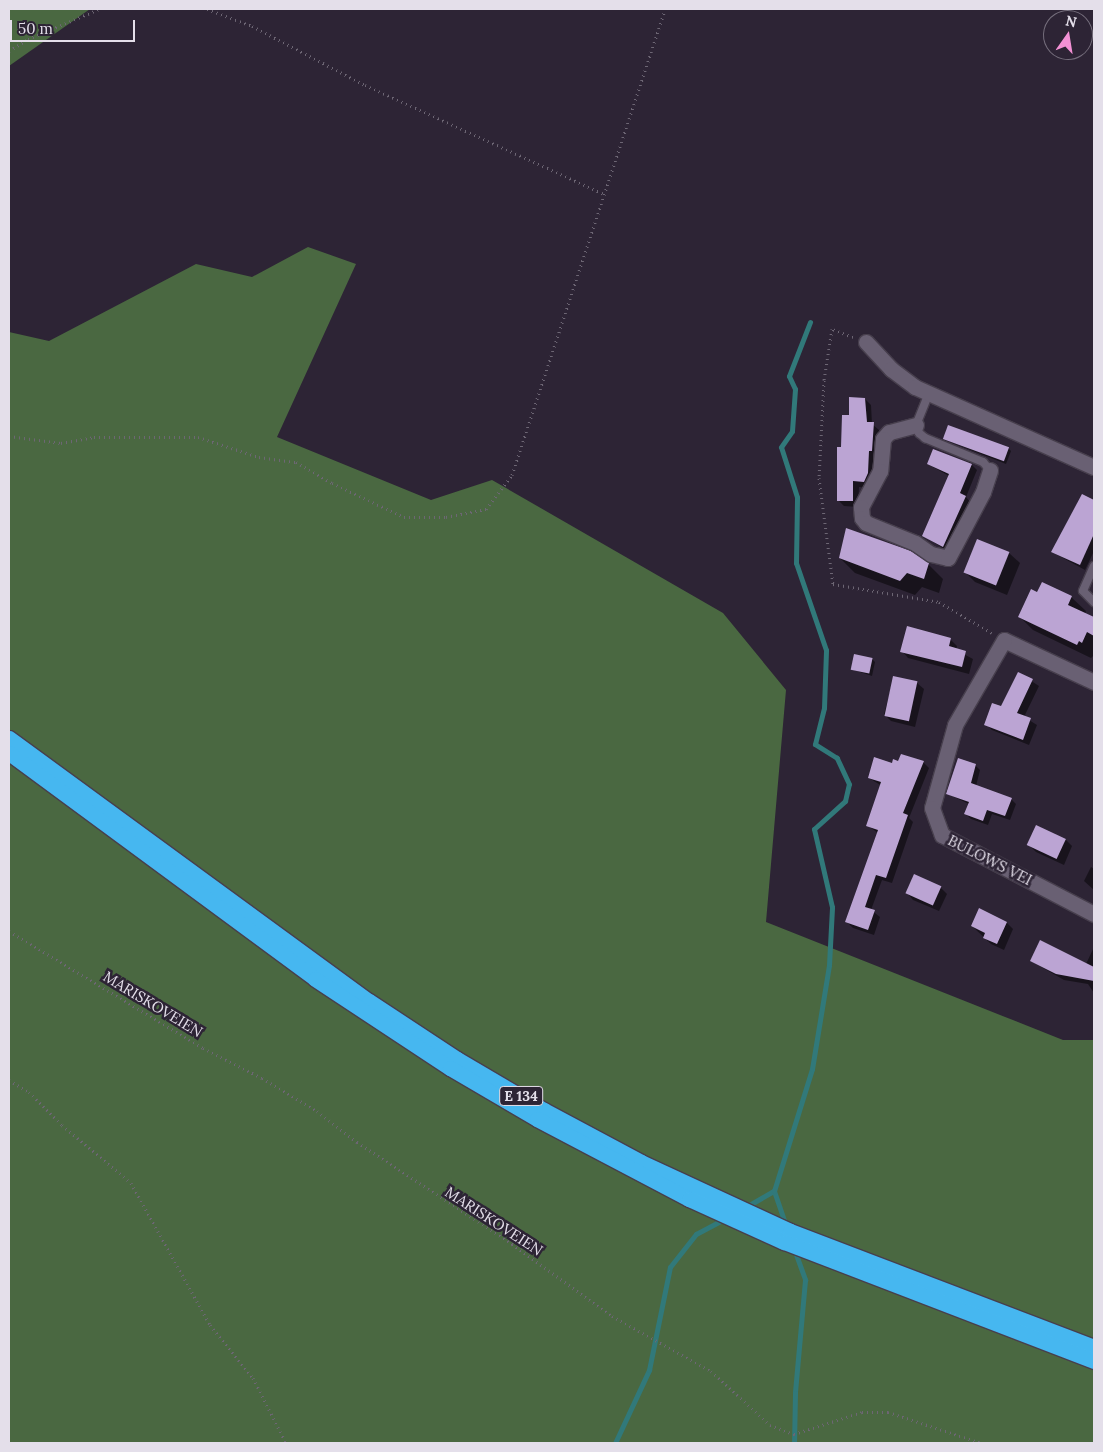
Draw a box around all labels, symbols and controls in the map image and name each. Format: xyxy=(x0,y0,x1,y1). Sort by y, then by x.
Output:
scale bar xyxy=(12,10,138,42)
north arrow xyxy=(1043,10,1093,60)
text: N xyxy=(1064,11,1078,31)
text: 50 m xyxy=(18,19,53,38)
street label: BULOWS VEI xyxy=(945,831,1035,889)
street label: MARISKOVEIEN xyxy=(100,967,206,1041)
road number: E 134 xyxy=(498,1084,544,1108)
street label: MARISKOVEIEN xyxy=(442,1183,546,1259)

